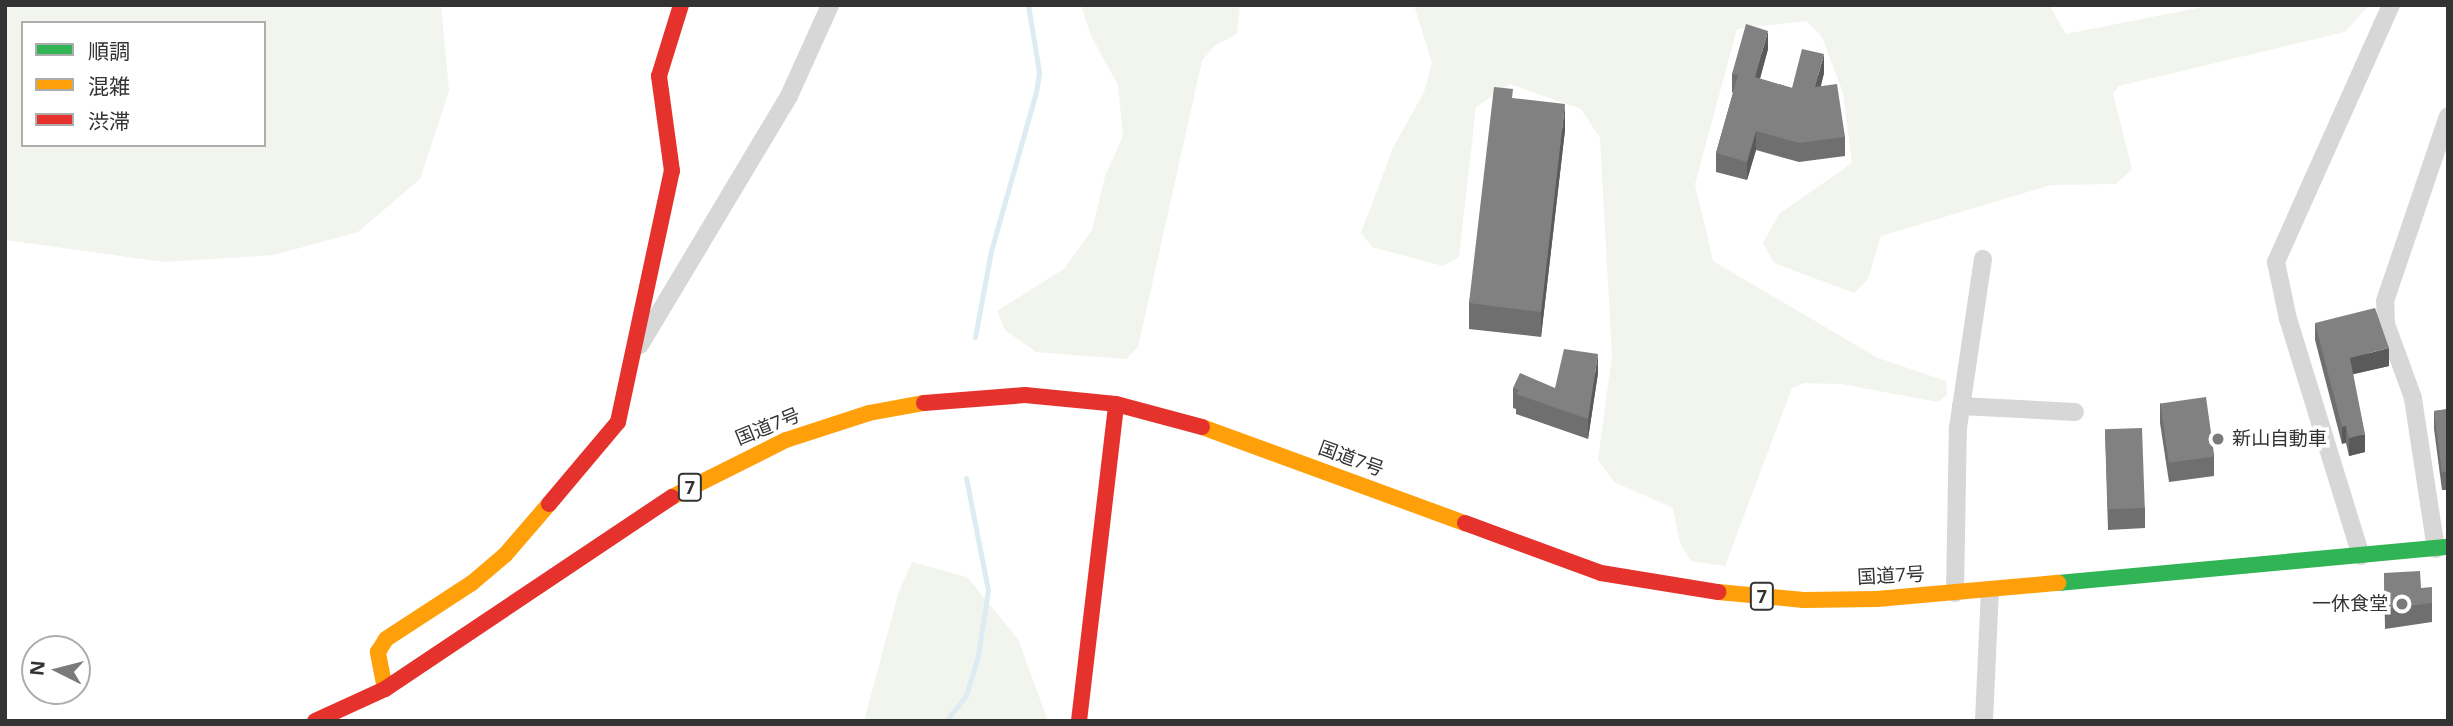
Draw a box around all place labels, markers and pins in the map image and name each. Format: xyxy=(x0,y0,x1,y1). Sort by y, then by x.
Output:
place label: 新山自動車 xyxy=(2232,428,2327,450)
marker: 新山自動車 xyxy=(2210,431,2226,447)
place label: 一休食堂 xyxy=(2312,593,2388,615)
marker: 一休食堂 xyxy=(2394,596,2410,612)

